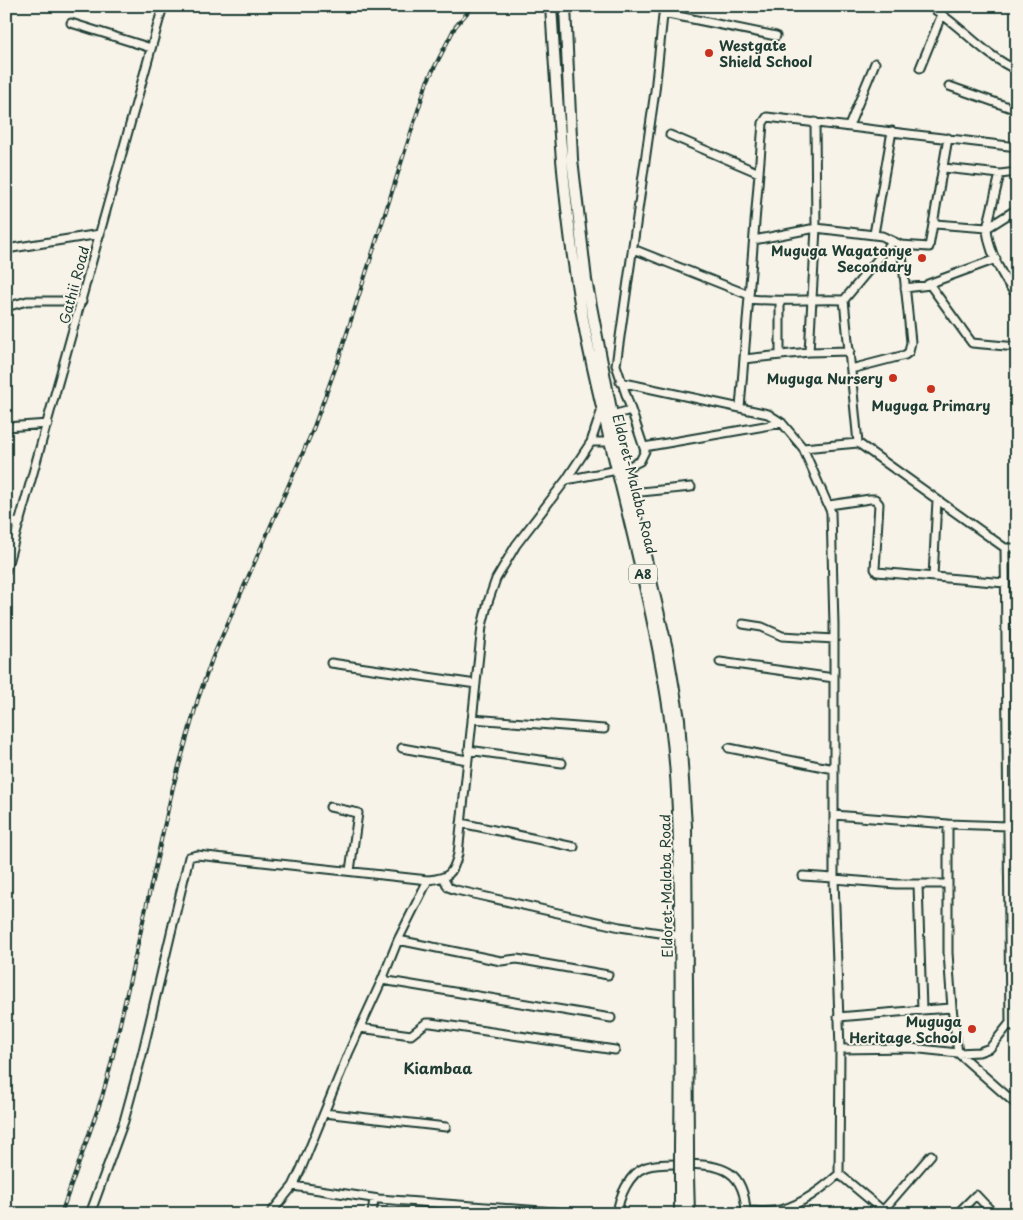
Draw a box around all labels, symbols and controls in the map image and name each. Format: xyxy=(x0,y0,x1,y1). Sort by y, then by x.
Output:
place label: Westgate Shield School xyxy=(719,35,812,72)
marker: Westgate Shield School xyxy=(703,47,715,59)
place label: Muguga Wagatonye Secondary xyxy=(771,240,912,277)
street label: Gathii Road xyxy=(54,244,94,326)
marker: Muguga Wagatonye Secondary xyxy=(916,252,928,264)
place label: Muguga Nursery xyxy=(767,368,883,389)
marker: Muguga Nursery xyxy=(887,372,899,384)
marker: Muguga Primary xyxy=(925,383,937,395)
place label: Muguga Primary xyxy=(872,395,990,416)
street label: Eldoret-Malaba Road xyxy=(607,412,663,556)
road number: A8 xyxy=(629,564,657,584)
street label: Eldoret-Malaba Road xyxy=(654,814,678,958)
place label: Muguga Heritage School xyxy=(849,1011,963,1048)
marker: Muguga Heritage School xyxy=(966,1023,978,1035)
district label: Kiambaa xyxy=(403,1056,473,1079)

